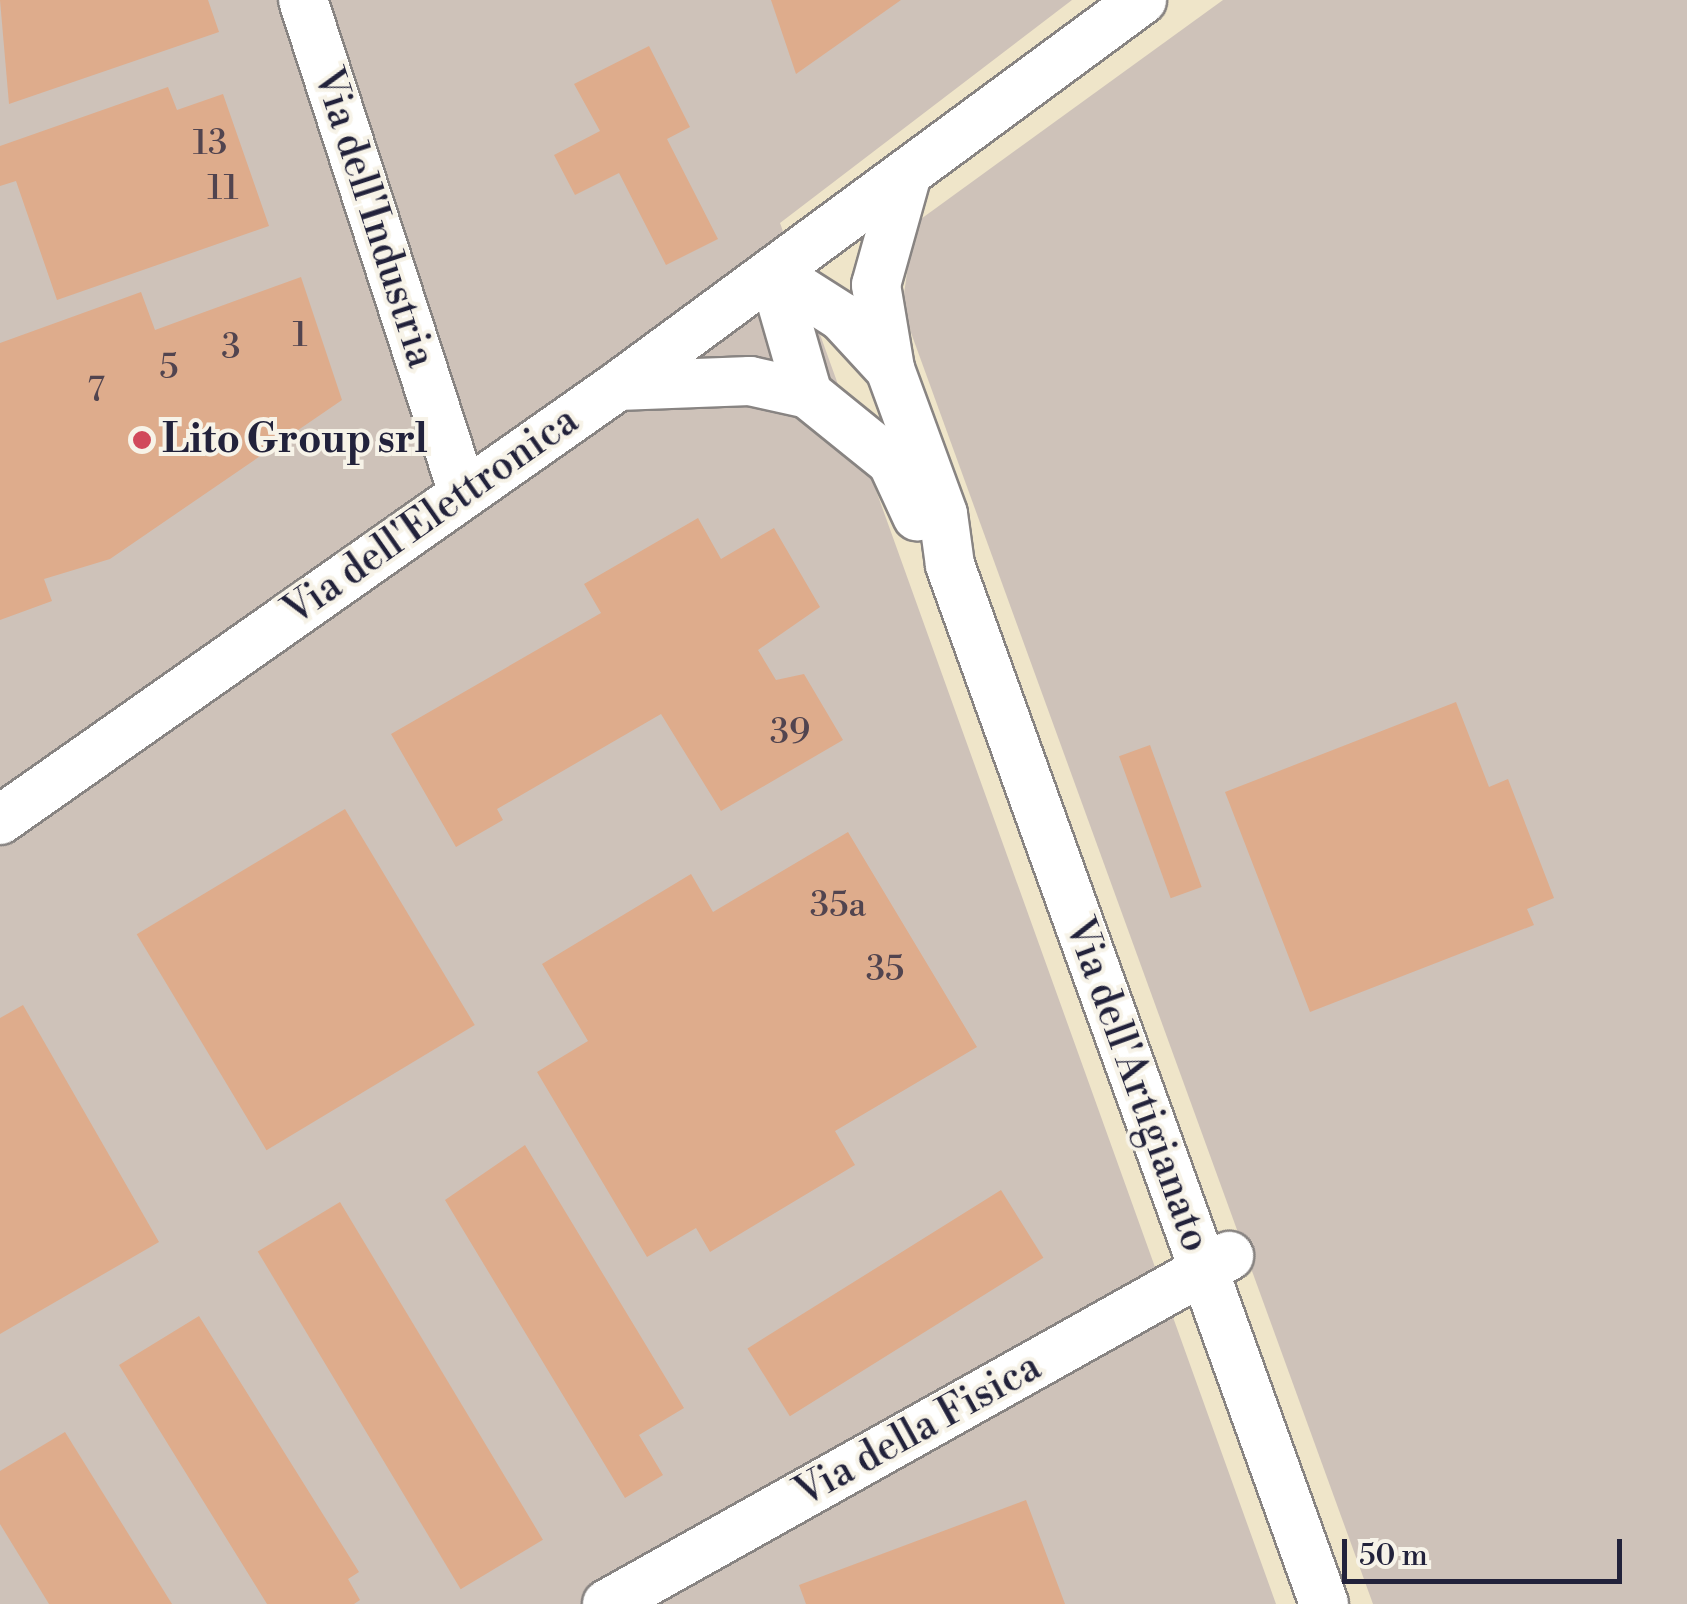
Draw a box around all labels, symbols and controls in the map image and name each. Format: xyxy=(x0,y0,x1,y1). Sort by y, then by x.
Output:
street label: Via dell'Industria xyxy=(303,62,445,374)
house number: 13 xyxy=(193,123,227,165)
house number: 11 xyxy=(207,168,239,210)
house number: 1 xyxy=(292,315,308,357)
house number: 3 xyxy=(221,327,241,369)
house number: 5 xyxy=(159,347,179,389)
house number: 7 xyxy=(87,370,105,412)
street label: Via dell'Elettronica xyxy=(275,396,587,636)
place label: Lito Group srl xyxy=(162,416,428,464)
marker: Lito Group srl xyxy=(131,429,153,451)
house number: 39 xyxy=(770,712,810,754)
house number: 35a xyxy=(810,885,866,927)
street label: Via dell'Artigianato xyxy=(1054,912,1220,1258)
house number: 35 xyxy=(866,949,904,991)
street label: Via della Fisica xyxy=(787,1343,1049,1517)
scale bar xyxy=(1347,1519,1627,1581)
text: 50 m xyxy=(1359,1537,1428,1575)

